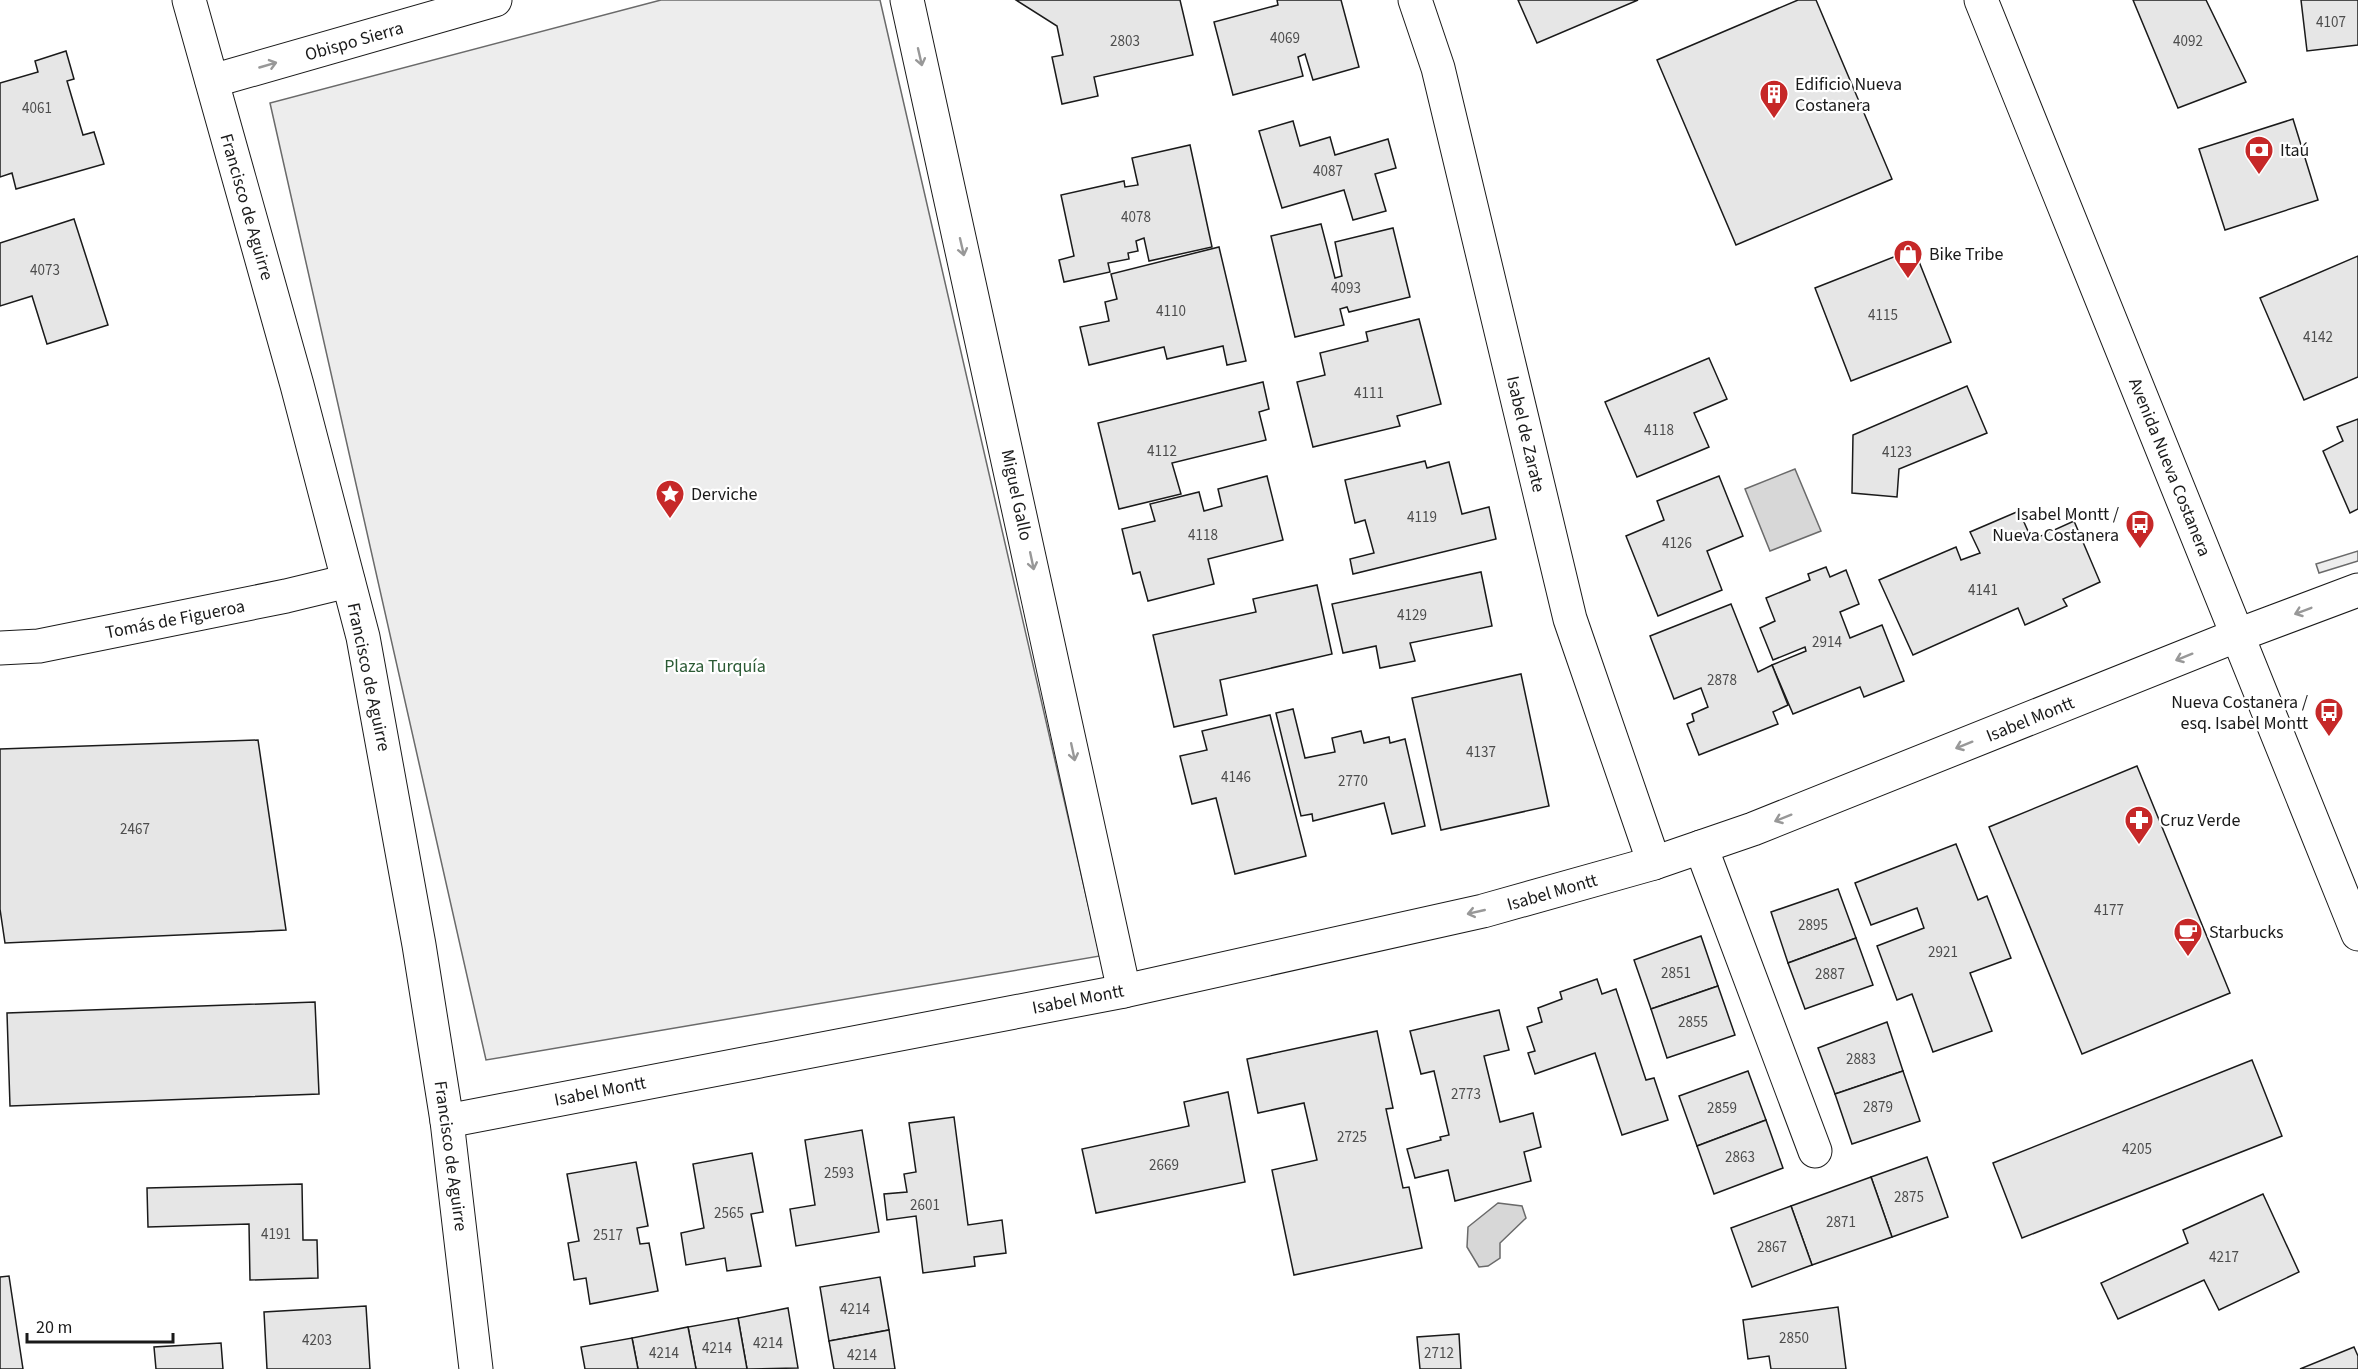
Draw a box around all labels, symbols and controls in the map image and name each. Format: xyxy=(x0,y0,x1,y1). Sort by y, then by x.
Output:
house number: 4107 xyxy=(2316,12,2346,33)
street label: Obispo Sierra xyxy=(302,15,406,67)
house number: 4069 xyxy=(1270,28,1300,49)
house number: 2803 xyxy=(1110,31,1140,52)
house number: 4092 xyxy=(2173,31,2203,52)
one-way arrow xyxy=(915,47,926,66)
one-way arrow xyxy=(258,59,277,70)
place label: Edificio Nueva Costanera xyxy=(1795,72,1902,118)
building icon: Edificio Nueva Costanera xyxy=(1758,78,1790,120)
house number: 4061 xyxy=(22,98,52,119)
street label: Francisco de Aguirre xyxy=(214,131,279,283)
bank icon: Itaú xyxy=(2243,134,2275,176)
place label: Itaú xyxy=(2280,138,2309,163)
house number: 4087 xyxy=(1313,161,1343,182)
house number: 4078 xyxy=(1121,207,1151,228)
one-way arrow xyxy=(957,238,969,257)
shop icon: Bike Tribe xyxy=(1892,238,1924,280)
place label: Bike Tribe xyxy=(1929,242,2004,267)
house number: 4073 xyxy=(30,260,60,281)
house number: 4093 xyxy=(1331,278,1361,299)
house number: 4110 xyxy=(1156,301,1186,322)
house number: 4115 xyxy=(1868,305,1898,326)
house number: 4142 xyxy=(2303,327,2333,348)
street label: Isabel de Zarate xyxy=(1500,373,1551,495)
street label: Avenida Nueva Costanera xyxy=(2122,374,2217,560)
house number: 4111 xyxy=(1354,383,1384,404)
house number: 4118 xyxy=(1644,420,1674,441)
house number: 4112 xyxy=(1147,441,1177,462)
house number: 4123 xyxy=(1882,442,1912,463)
street label: Miguel Gallo xyxy=(995,447,1038,543)
place icon: Derviche xyxy=(654,478,686,520)
place label: Derviche xyxy=(691,482,758,507)
place label: Isabel Montt / Nueva Costanera xyxy=(1992,502,2120,548)
house number: 4119 xyxy=(1407,507,1437,528)
bus stop icon: Isabel Montt / Nueva Costanera xyxy=(2124,508,2156,550)
house number: 4118 xyxy=(1188,525,1218,546)
house number: 4126 xyxy=(1662,533,1692,554)
one-way arrow xyxy=(1026,551,1038,570)
house number: 4141 xyxy=(1968,580,1998,601)
street label: Tomás de Figueroa xyxy=(103,594,247,645)
street label: Francisco de Aguirre xyxy=(341,600,396,754)
house number: 4129 xyxy=(1397,605,1427,626)
one-way arrow xyxy=(2294,606,2313,617)
house number: 2914 xyxy=(1812,632,1842,653)
one-way arrow xyxy=(2175,652,2193,663)
park label: Plaza Turquía xyxy=(664,654,766,679)
house number: 2878 xyxy=(1707,670,1737,691)
street label: Isabel Montt xyxy=(1982,690,2078,748)
place label: Nueva Costanera / esq. Isabel Montt xyxy=(2171,690,2309,736)
bus stop icon: Nueva Costanera / esq. Isabel Montt xyxy=(2313,696,2345,738)
one-way arrow xyxy=(1955,740,1973,751)
one-way arrow xyxy=(1067,742,1079,761)
house number: 4137 xyxy=(1466,742,1496,763)
house number: 4146 xyxy=(1221,767,1251,788)
house number: 2770 xyxy=(1338,771,1368,792)
pharmacy icon: Cruz Verde xyxy=(2123,804,2155,846)
place label: Cruz Verde xyxy=(2160,808,2241,833)
one-way arrow xyxy=(1774,813,1792,824)
house number: 2467 xyxy=(120,819,150,840)
street label: Isabel Montt xyxy=(1504,868,1600,917)
house number: 4177 xyxy=(2094,900,2124,921)
one-way arrow xyxy=(1467,907,1486,919)
house number: 2895 xyxy=(1798,915,1828,936)
cafe icon: Starbucks xyxy=(2172,916,2204,958)
place label: Starbucks xyxy=(2209,920,2284,945)
house number: 2921 xyxy=(1928,942,1958,963)
house number: 2851 xyxy=(1661,963,1691,984)
house number: 2887 xyxy=(1815,964,1845,985)
street label: Isabel Montt xyxy=(1030,978,1126,1021)
house number: 2855 xyxy=(1678,1012,1708,1033)
house number: 2883 xyxy=(1846,1049,1876,1070)
street label: Isabel Montt xyxy=(552,1070,648,1113)
street label: Francisco de Aguirre xyxy=(428,1079,473,1233)
house number: 2773 xyxy=(1451,1084,1481,1105)
house number: 2879 xyxy=(1863,1097,1893,1118)
house number: 2859 xyxy=(1707,1098,1737,1119)
house number: 2725 xyxy=(1337,1127,1367,1148)
house number: 4205 xyxy=(2122,1139,2152,1160)
house number: 2863 xyxy=(1725,1147,1755,1168)
house number: 2669 xyxy=(1149,1155,1179,1176)
house number: 2593 xyxy=(824,1163,854,1184)
house number: 2875 xyxy=(1894,1187,1924,1208)
house number: 2601 xyxy=(910,1195,940,1216)
house number: 2565 xyxy=(714,1203,744,1224)
house number: 2871 xyxy=(1826,1212,1856,1233)
house number: 4191 xyxy=(261,1224,291,1245)
house number: 2517 xyxy=(593,1225,623,1246)
house number: 2867 xyxy=(1757,1237,1787,1258)
house number: 4217 xyxy=(2209,1247,2239,1268)
house number: 4214 xyxy=(840,1299,870,1320)
scale bar xyxy=(27,1306,172,1344)
text: 20 m xyxy=(36,1315,72,1340)
house number: 2850 xyxy=(1779,1328,1809,1349)
house number: 4203 xyxy=(302,1330,332,1351)
house number: 4214 xyxy=(753,1333,783,1354)
house number: 4214 xyxy=(702,1338,732,1359)
house number: 4214 xyxy=(649,1343,679,1364)
house number: 2712 xyxy=(1424,1343,1454,1364)
house number: 4214 xyxy=(847,1345,877,1366)

